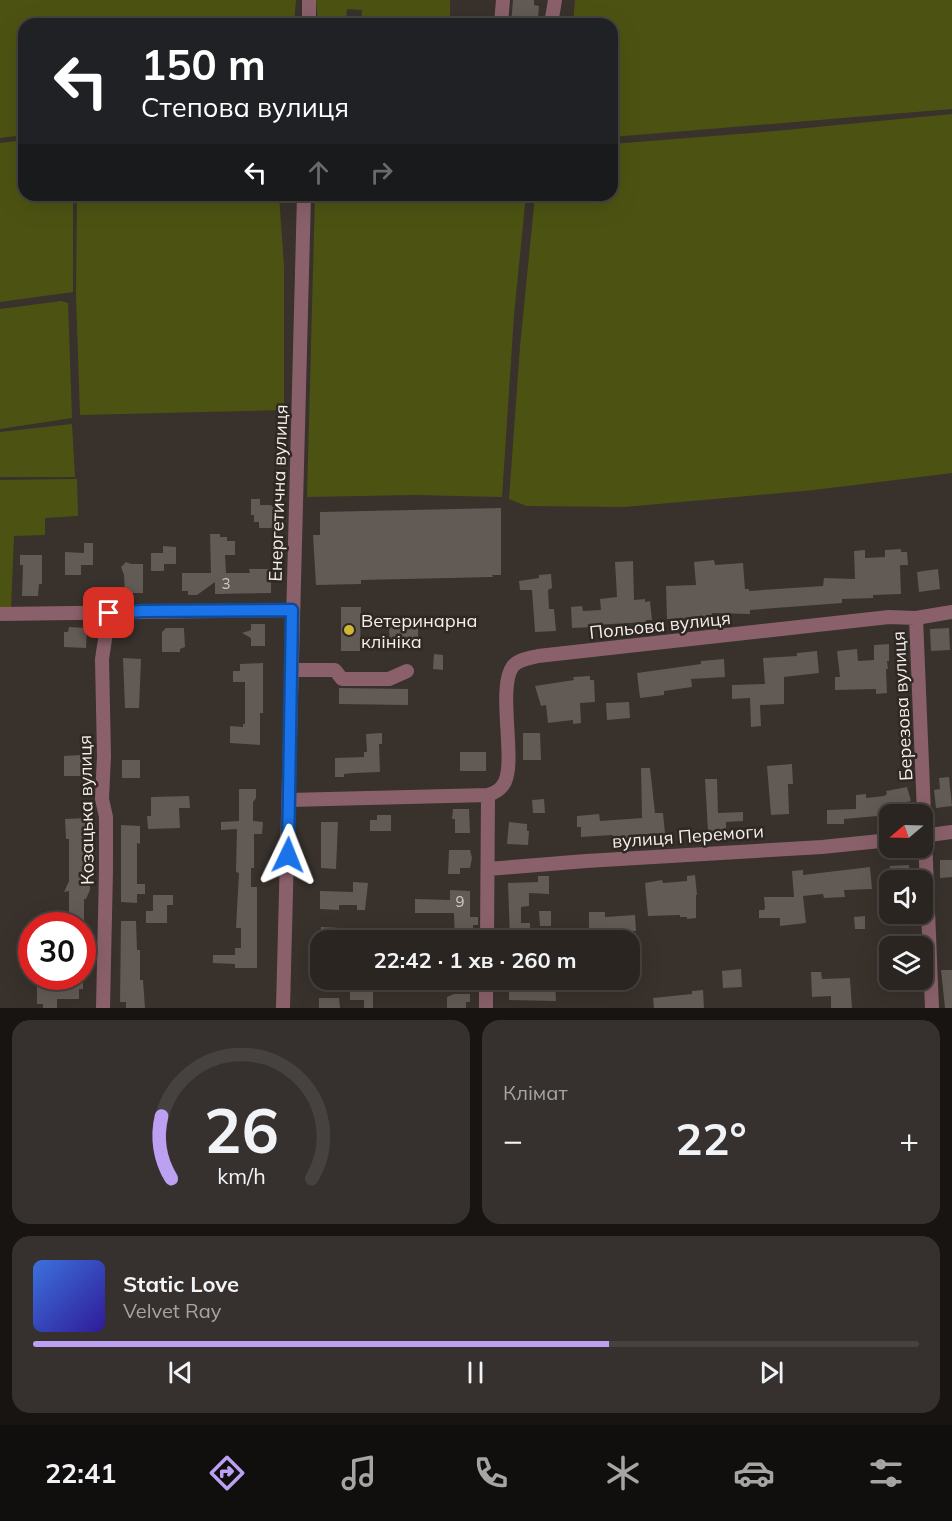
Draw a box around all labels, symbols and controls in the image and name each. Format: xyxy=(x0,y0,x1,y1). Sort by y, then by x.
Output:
text: 150 m xyxy=(141,38,266,91)
icon: left xyxy=(42,42,120,120)
text: Степова вулиця xyxy=(141,90,349,124)
icon: left xyxy=(239,156,272,189)
icon: ahead xyxy=(302,156,335,189)
icon: right xyxy=(365,156,398,189)
street label: Енергетична вулиця xyxy=(263,404,293,582)
house number: 3 xyxy=(221,574,231,593)
pin xyxy=(83,587,134,638)
icon: arrive xyxy=(92,596,125,629)
street label: Польова вулиця xyxy=(588,606,732,644)
place label: Ветеринарна клініка xyxy=(361,609,478,653)
marker: Ветеринарна клініка xyxy=(342,623,356,637)
street label: Березова вулиця xyxy=(887,631,917,781)
street label: Козацька вулиця xyxy=(73,735,99,885)
north arrow xyxy=(879,804,933,858)
map controls xyxy=(879,804,933,990)
street label: вулиця Перемоги xyxy=(611,819,765,853)
position arrow xyxy=(256,823,320,887)
button: sound xyxy=(879,870,933,924)
house number: 9 xyxy=(455,892,465,911)
speed limit sign: 30 xyxy=(18,912,96,990)
button: layers xyxy=(879,936,933,990)
text: 22:42 · 1 хв · 260 m xyxy=(373,946,577,974)
text: Клімат xyxy=(503,1080,568,1105)
text: 26 xyxy=(204,1090,278,1169)
text: 22° xyxy=(675,1110,747,1166)
text: − xyxy=(503,1119,523,1160)
text: + xyxy=(899,1119,919,1160)
text: km/h xyxy=(217,1162,265,1189)
text: Static Love xyxy=(123,1270,239,1298)
text: Velvet Ray xyxy=(123,1298,221,1323)
icon: previous xyxy=(164,1356,197,1389)
icon: pause xyxy=(459,1356,492,1389)
icon: next xyxy=(755,1356,788,1389)
icon: directions xyxy=(206,1452,248,1494)
icon: music xyxy=(338,1452,380,1494)
icon: phone xyxy=(470,1452,512,1494)
icon: climate xyxy=(602,1452,644,1494)
icon: car xyxy=(733,1452,775,1494)
icon: filters xyxy=(865,1452,907,1494)
text: 22:41 xyxy=(45,1456,116,1490)

